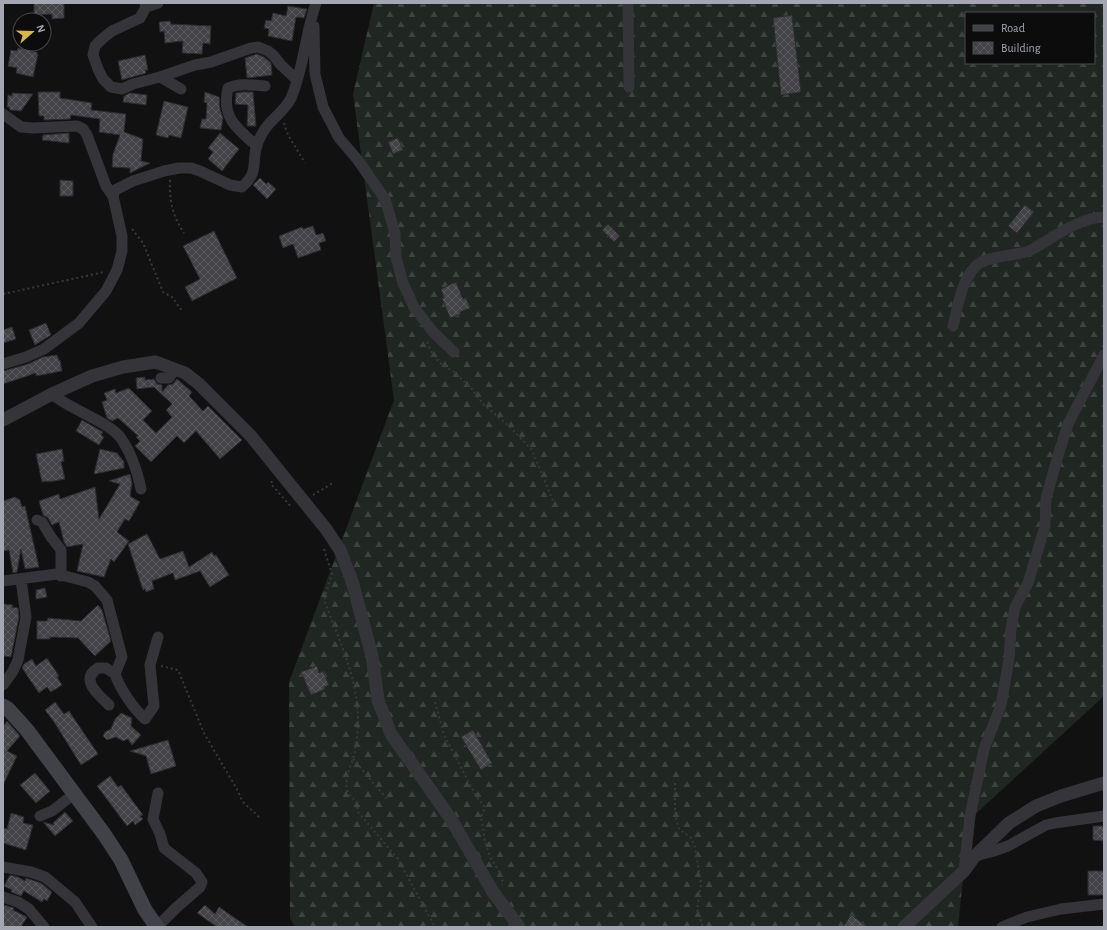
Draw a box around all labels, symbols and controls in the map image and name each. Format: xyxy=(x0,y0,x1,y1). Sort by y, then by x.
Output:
north arrow xyxy=(12,12,52,52)
legend xyxy=(965,12,1095,64)
text: Road xyxy=(1001,22,1025,34)
text: N xyxy=(34,23,47,34)
text: Building xyxy=(1001,42,1041,54)

